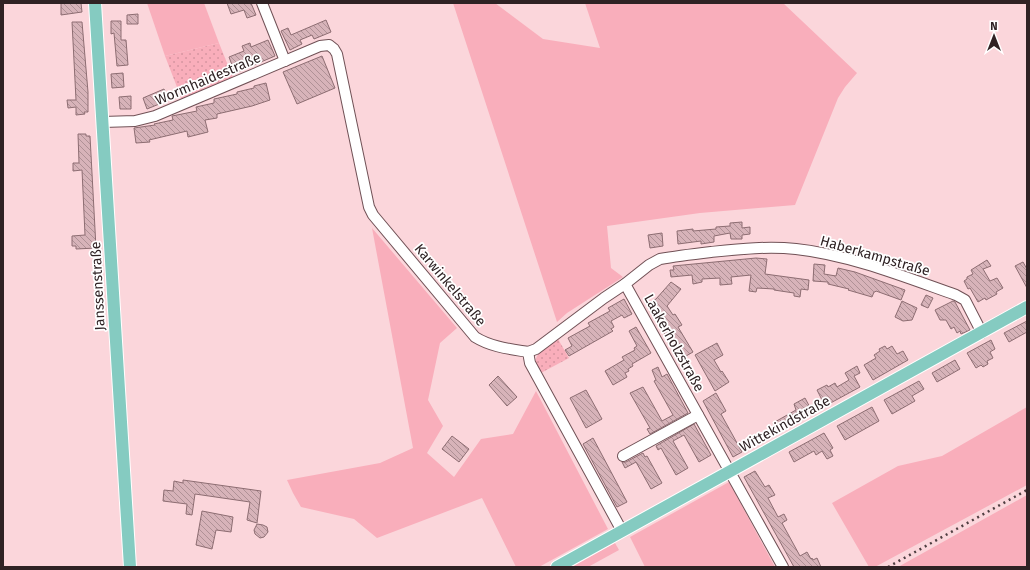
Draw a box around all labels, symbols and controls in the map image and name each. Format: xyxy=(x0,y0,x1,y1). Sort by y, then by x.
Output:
north arrow xyxy=(974,16,1014,56)
text: N xyxy=(990,20,998,33)
street label: Wormhaidestraße xyxy=(153,49,263,109)
street label: Haberkampstraße xyxy=(818,232,932,280)
street label: Karwinkelstraße xyxy=(411,240,489,330)
street label: Janssenstraße xyxy=(87,241,109,331)
street label: Laakerholzstraße xyxy=(640,291,708,395)
street label: Wittekindstraße xyxy=(737,392,833,456)

